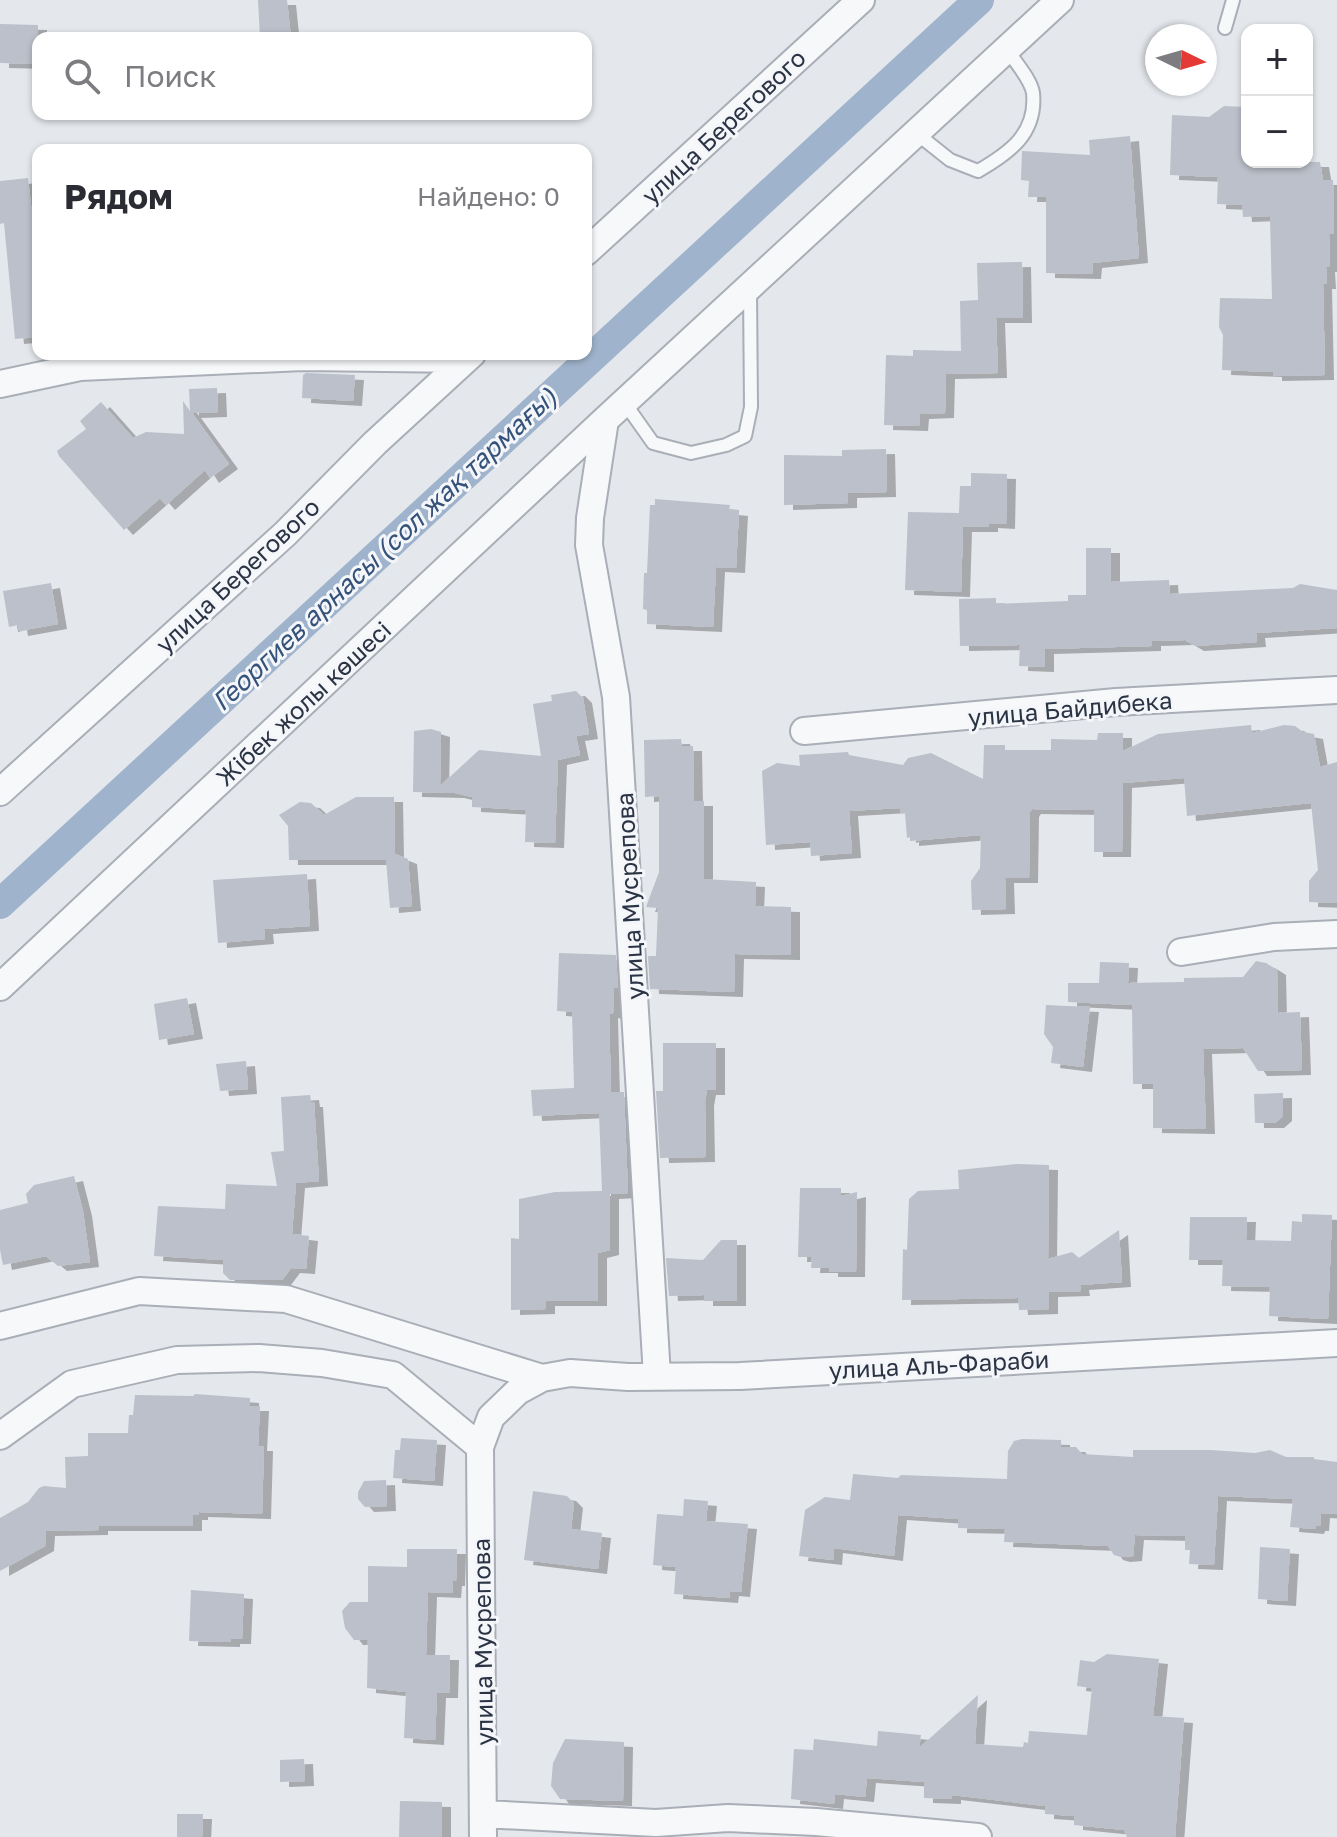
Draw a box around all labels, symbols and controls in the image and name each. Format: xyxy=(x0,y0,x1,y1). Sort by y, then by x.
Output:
north arrow xyxy=(1145,24,1217,96)
map controls xyxy=(1241,24,1313,168)
button: + xyxy=(1241,24,1313,96)
search box xyxy=(32,32,592,120)
street label: улица Берегового xyxy=(635,43,811,209)
icon: search xyxy=(60,54,104,98)
text: Поиск xyxy=(124,58,216,94)
button: − xyxy=(1241,96,1313,168)
text: Рядом xyxy=(64,176,173,216)
text: Найдено: 0 xyxy=(417,181,560,212)
water label: Георгиев арнасы (сол жақ тармағы) xyxy=(205,381,563,717)
street label: улица Берегового xyxy=(149,492,325,658)
street label: Жібек жолы көшесі xyxy=(210,614,396,792)
street label: улица Байдибека xyxy=(967,685,1173,731)
street label: улица Мусрепова xyxy=(609,792,649,1000)
street label: улица Аль-Фараби xyxy=(828,1344,1050,1384)
street label: улица Мусрепова xyxy=(466,1538,498,1746)

